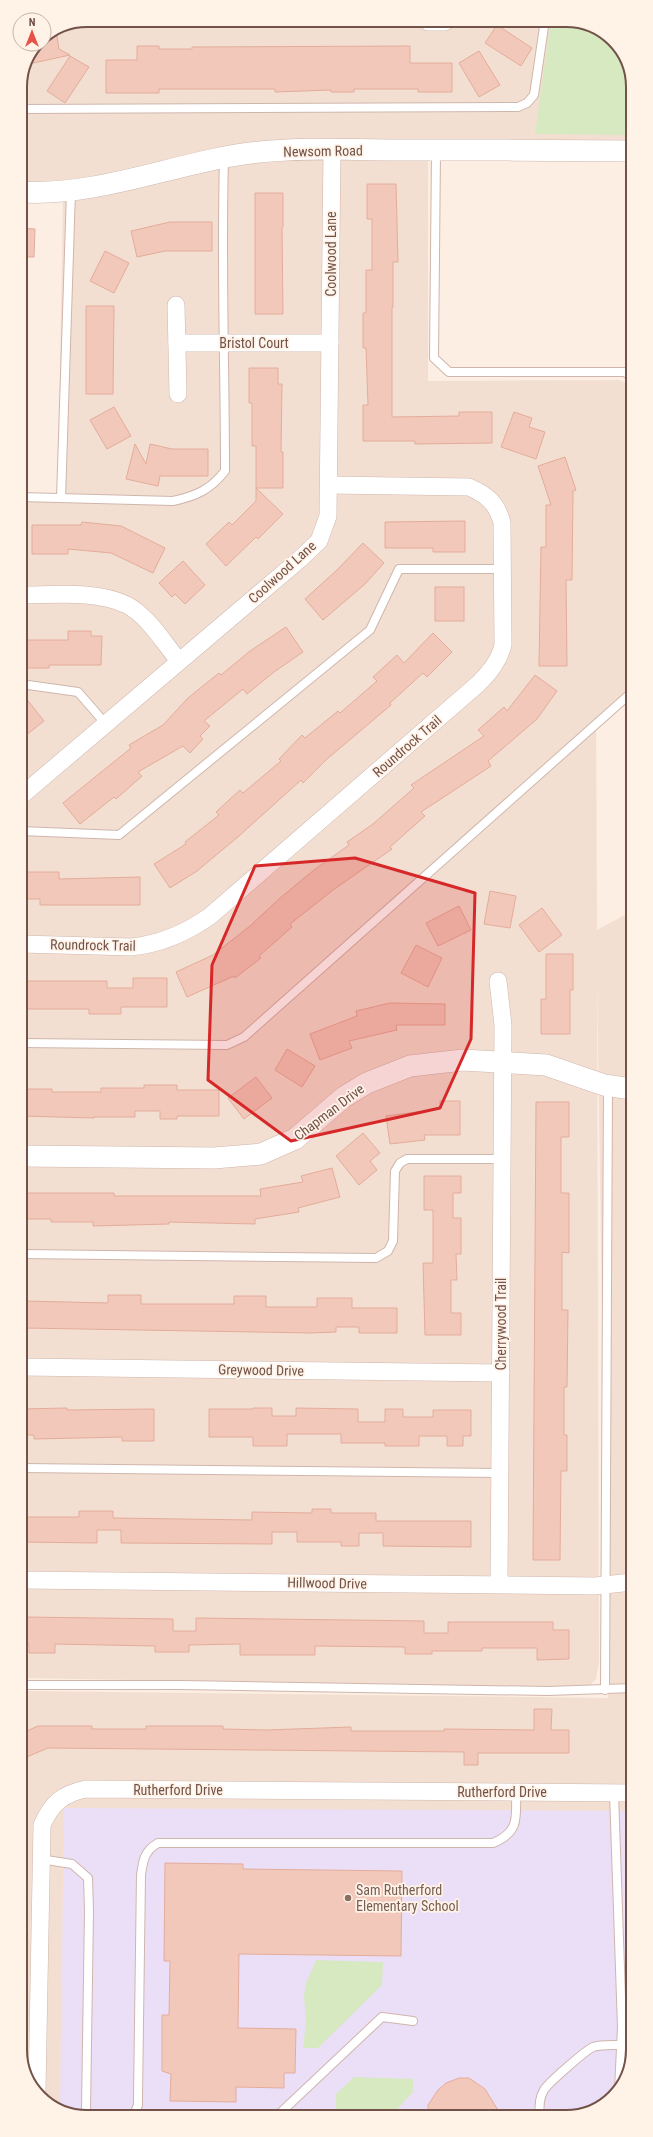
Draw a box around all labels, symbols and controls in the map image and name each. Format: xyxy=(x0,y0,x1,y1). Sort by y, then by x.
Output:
north arrow xyxy=(12,12,52,52)
text: N xyxy=(29,16,36,29)
street label: Newsom Road xyxy=(283,142,363,160)
street label: Coolwood Lane xyxy=(323,211,339,297)
street label: Bristol Court xyxy=(219,335,289,351)
street label: Coolwood Lane xyxy=(245,537,319,606)
street label: Roundrock Trail xyxy=(369,712,445,780)
street label: Roundrock Trail xyxy=(50,936,136,954)
street label: Chapman Drive xyxy=(291,1080,367,1144)
street label: Cherrywood Trail xyxy=(493,1278,509,1370)
street label: Greywood Drive xyxy=(218,1361,305,1379)
street label: Hillwood Drive xyxy=(287,1574,367,1592)
street label: Rutherford Drive xyxy=(133,1782,223,1798)
street label: Rutherford Drive xyxy=(457,1784,547,1800)
place label: Sam Rutherford Elementary School xyxy=(356,1882,459,1914)
marker: Sam Rutherford Elementary School xyxy=(343,1893,353,1903)

